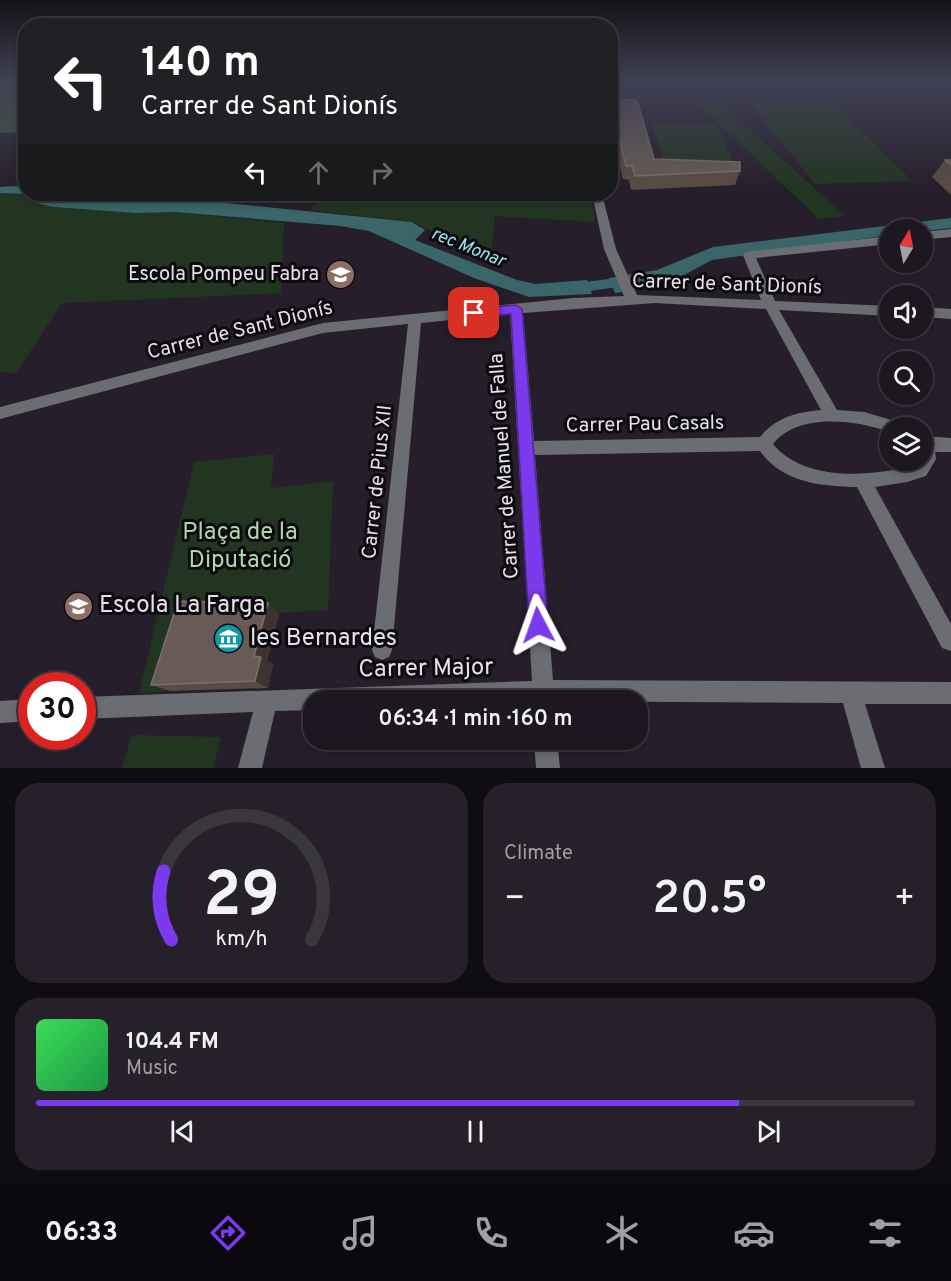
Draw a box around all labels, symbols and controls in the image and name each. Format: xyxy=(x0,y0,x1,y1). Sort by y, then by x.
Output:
text: 140 m xyxy=(141,38,260,91)
icon: left xyxy=(42,42,120,120)
text: Carrer de Sant Dionís xyxy=(141,90,398,124)
icon: left xyxy=(239,156,272,189)
icon: ahead xyxy=(302,156,335,189)
icon: right xyxy=(365,156,398,189)
north arrow xyxy=(879,219,933,273)
map controls xyxy=(879,219,933,471)
water label: rec Monar xyxy=(428,223,510,274)
school or university icon: Escola Pompeu Fabra xyxy=(324,259,356,291)
place label: Escola Pompeu Fabra xyxy=(128,262,319,288)
street label: Carrer de Sant Dionís xyxy=(631,269,823,301)
button: sound xyxy=(879,285,933,339)
pin xyxy=(448,287,499,338)
street label: Carrer de Sant Dionís xyxy=(145,295,335,367)
icon: arrive xyxy=(457,296,490,329)
button: search xyxy=(879,351,933,405)
street label: Carrer de Manuel de Falla xyxy=(484,352,526,580)
street label: Carrer de Pius XII xyxy=(357,404,399,560)
street label: Carrer Pau Casals xyxy=(565,411,725,439)
button: layers xyxy=(879,417,933,471)
park label: Plaça de la Diputació xyxy=(182,518,298,576)
school or university icon: Escola La Farga xyxy=(62,590,94,622)
place label: Escola La Farga xyxy=(99,591,265,621)
position arrow xyxy=(506,593,570,657)
museum icon: les Bernardes xyxy=(213,623,245,655)
place label: les Bernardes xyxy=(250,624,397,654)
street label: Carrer Major xyxy=(358,653,494,685)
speed limit sign: 30 xyxy=(18,672,96,750)
text: 06:34 · 1 min · 160 m xyxy=(378,706,573,733)
text: Climate xyxy=(504,841,573,867)
text: 29 xyxy=(203,859,280,938)
text: 20.5° xyxy=(653,872,766,929)
text: − xyxy=(504,879,525,921)
text: + xyxy=(894,879,915,921)
text: km/h xyxy=(215,926,268,953)
text: 104.4 FM xyxy=(126,1029,219,1056)
text: Music xyxy=(126,1056,178,1082)
icon: previous xyxy=(166,1115,199,1148)
icon: pause xyxy=(459,1115,492,1148)
icon: next xyxy=(752,1115,785,1148)
icon: directions xyxy=(207,1212,249,1254)
icon: music xyxy=(339,1212,381,1254)
icon: phone xyxy=(470,1212,512,1254)
icon: climate xyxy=(601,1212,643,1254)
icon: car xyxy=(733,1212,775,1254)
icon: filters xyxy=(864,1212,906,1254)
text: 06:33 xyxy=(45,1216,118,1250)

